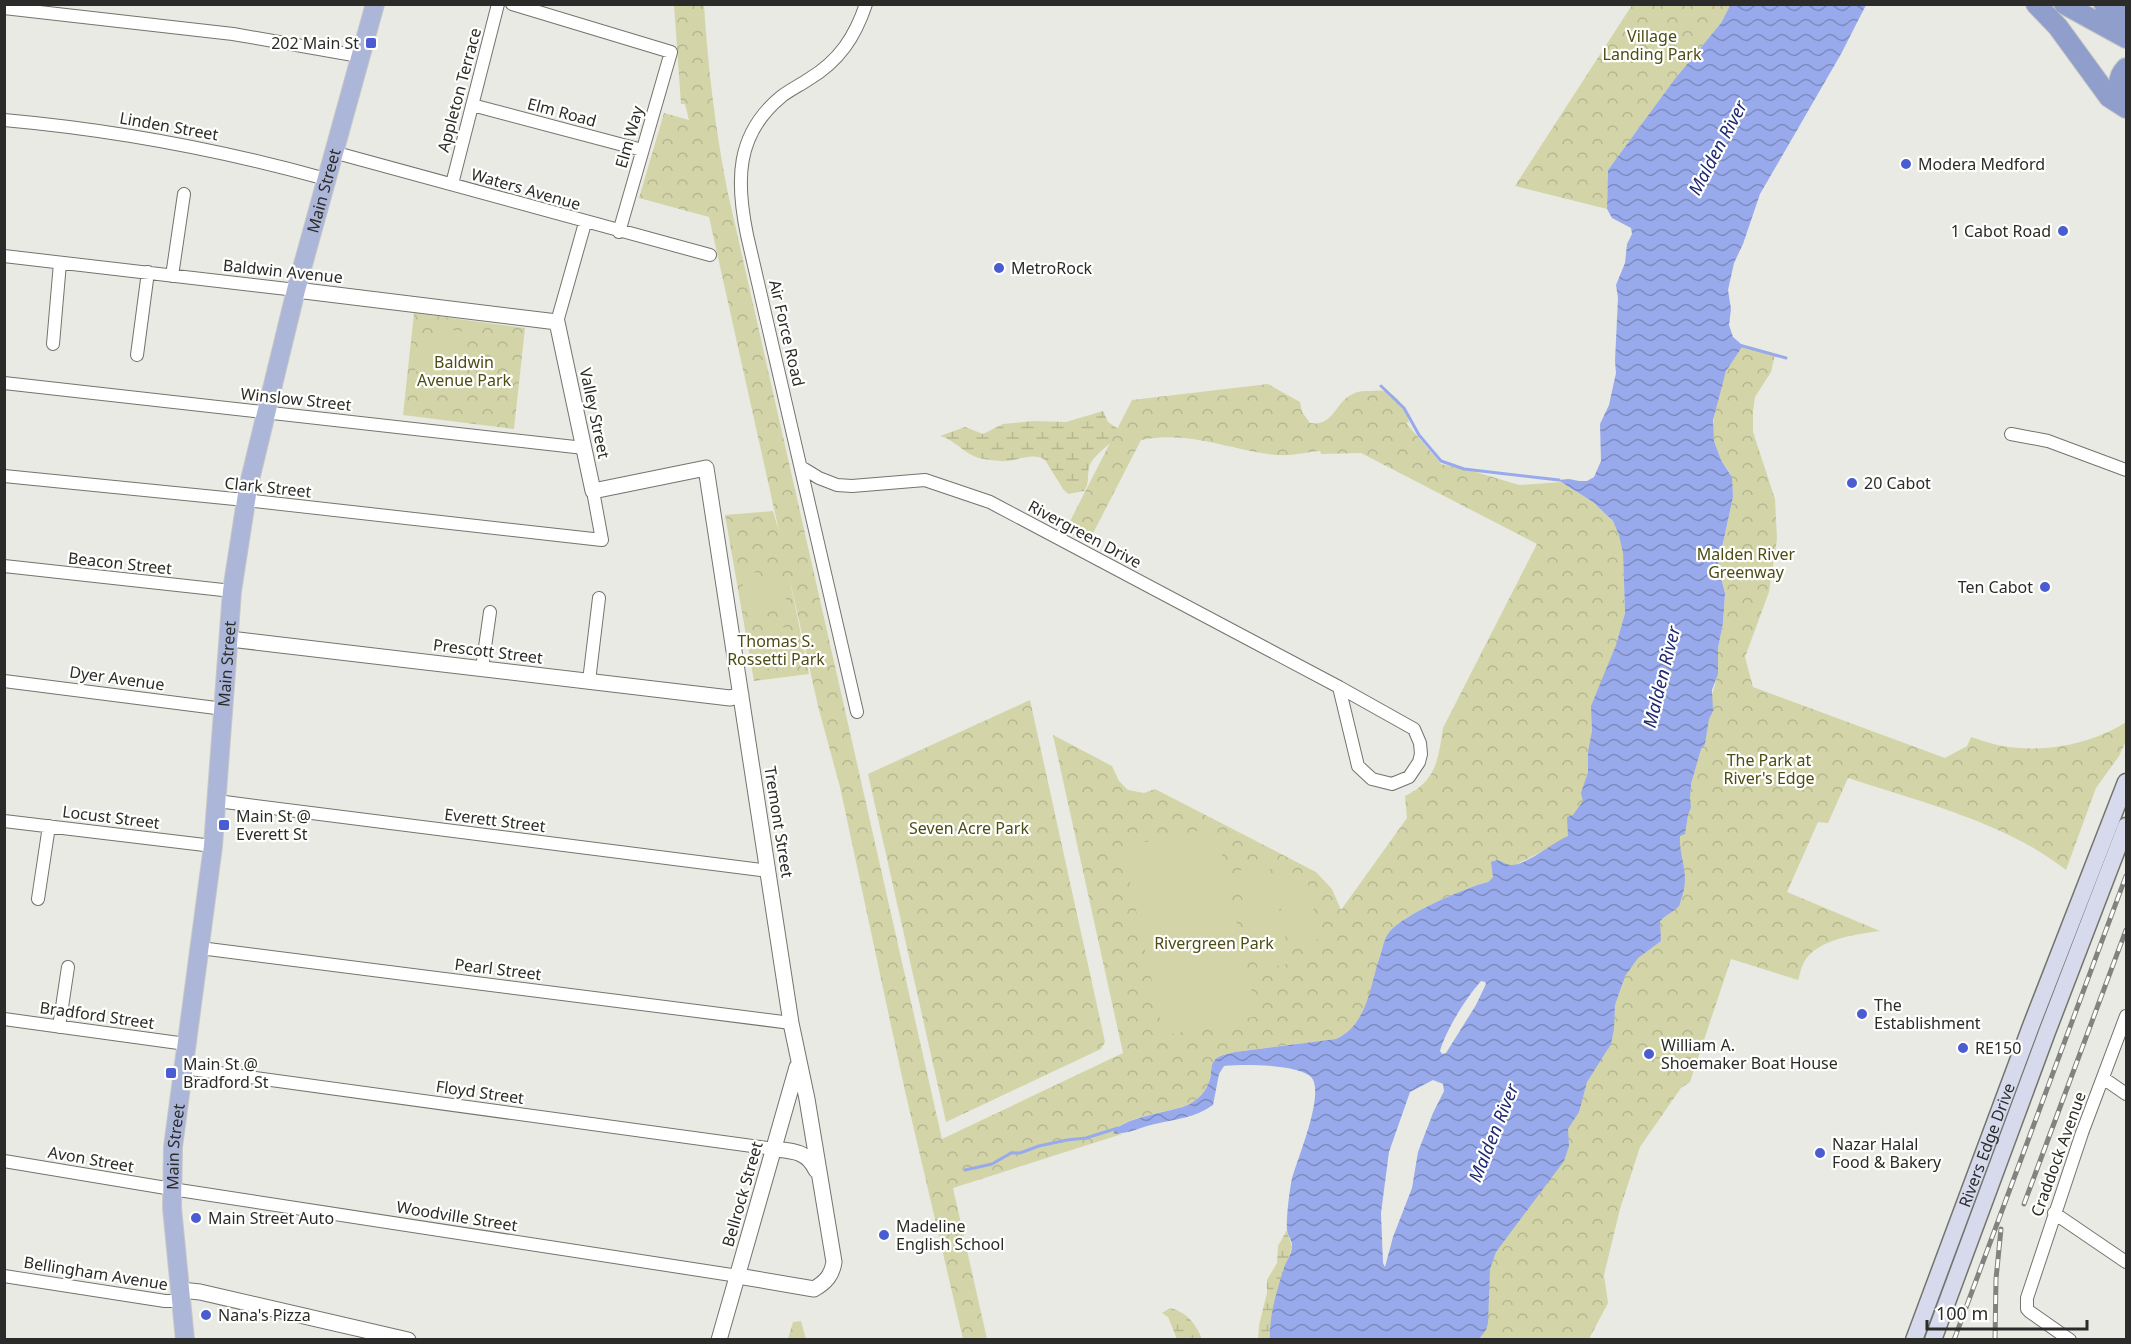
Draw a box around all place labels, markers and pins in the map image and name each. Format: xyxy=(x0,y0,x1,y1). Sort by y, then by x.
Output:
place label: 202 Main St xyxy=(271,32,359,54)
marker: 202 Main St xyxy=(364,36,378,50)
place label: Modera Medford xyxy=(1918,153,2045,175)
marker: Modera Medford xyxy=(1899,157,1913,171)
place label: 1 Cabot Road xyxy=(1951,220,2051,242)
marker: 1 Cabot Road xyxy=(2056,224,2070,238)
place label: MetroRock xyxy=(1011,257,1093,279)
marker: MetroRock xyxy=(992,261,1006,275)
place label: 20 Cabot xyxy=(1864,472,1931,494)
marker: 20 Cabot xyxy=(1845,476,1859,490)
place label: Ten Cabot xyxy=(1958,576,2033,598)
marker: Ten Cabot xyxy=(2038,580,2052,594)
place label: Main St @ Everett St xyxy=(236,805,311,845)
marker: Main St @ Everett St xyxy=(217,818,231,832)
place label: The Establishment xyxy=(1874,994,1981,1034)
marker: The Establishment xyxy=(1855,1007,1869,1021)
place label: William A. Shoemaker Boat House xyxy=(1661,1034,1838,1074)
place label: RE150 xyxy=(1975,1037,2021,1059)
marker: RE150 xyxy=(1956,1041,1970,1055)
marker: William A. Shoemaker Boat House xyxy=(1642,1047,1656,1061)
place label: Main St @ Bradford St xyxy=(183,1053,269,1093)
marker: Main St @ Bradford St xyxy=(164,1066,178,1080)
place label: Nazar Halal Food & Bakery xyxy=(1832,1133,1942,1173)
marker: Nazar Halal Food & Bakery xyxy=(1813,1146,1827,1160)
place label: Main Street Auto xyxy=(208,1207,334,1229)
marker: Main Street Auto xyxy=(189,1211,203,1225)
place label: Madeline English School xyxy=(896,1215,1004,1255)
marker: Madeline English School xyxy=(877,1228,891,1242)
place label: Nana's Pizza xyxy=(218,1304,311,1326)
marker: Nana's Pizza xyxy=(199,1308,213,1322)

